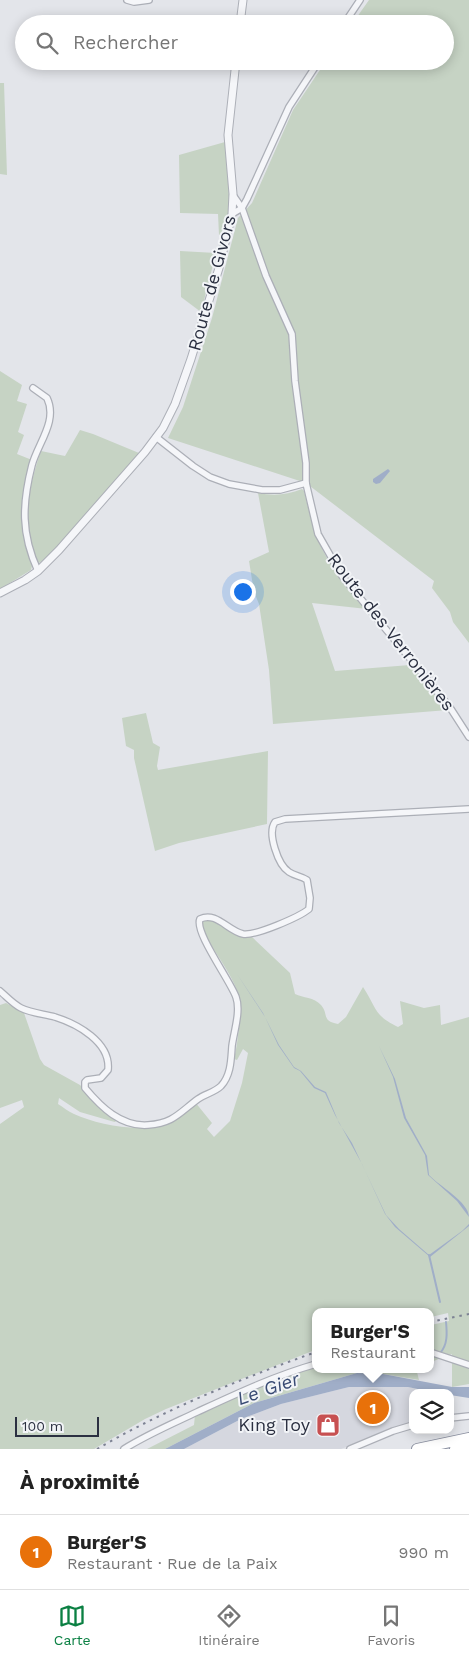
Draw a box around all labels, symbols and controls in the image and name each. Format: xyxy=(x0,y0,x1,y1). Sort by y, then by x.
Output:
search box xyxy=(15,15,454,70)
icon: search xyxy=(33,29,61,57)
text: Rechercher xyxy=(73,31,178,54)
street label: Route de Givors xyxy=(183,213,240,353)
street label: Route des Verronières xyxy=(323,549,459,715)
your location xyxy=(230,579,256,605)
popup xyxy=(312,1308,434,1373)
text: Burger'S xyxy=(330,1320,410,1343)
text: Restaurant xyxy=(330,1343,416,1362)
water label: Le Gier xyxy=(234,1367,303,1410)
pin: 1 xyxy=(357,1389,389,1427)
map controls xyxy=(409,1389,454,1434)
button: layers xyxy=(409,1389,454,1434)
shop icon: King Toy xyxy=(315,1412,341,1438)
scale bar xyxy=(15,1414,99,1437)
place label: King Toy xyxy=(238,1414,311,1435)
text: 100 m xyxy=(22,1418,63,1434)
text: À proximité xyxy=(20,1469,140,1494)
text: Burger'S xyxy=(67,1531,147,1554)
text: 1 xyxy=(33,1543,39,1562)
text: 990 m xyxy=(399,1543,449,1562)
text: Restaurant · Rue de la Paix xyxy=(67,1554,277,1573)
tab: Carte xyxy=(54,1602,91,1648)
tab: Itinéraire xyxy=(198,1602,259,1648)
tab: Favoris xyxy=(367,1602,415,1648)

